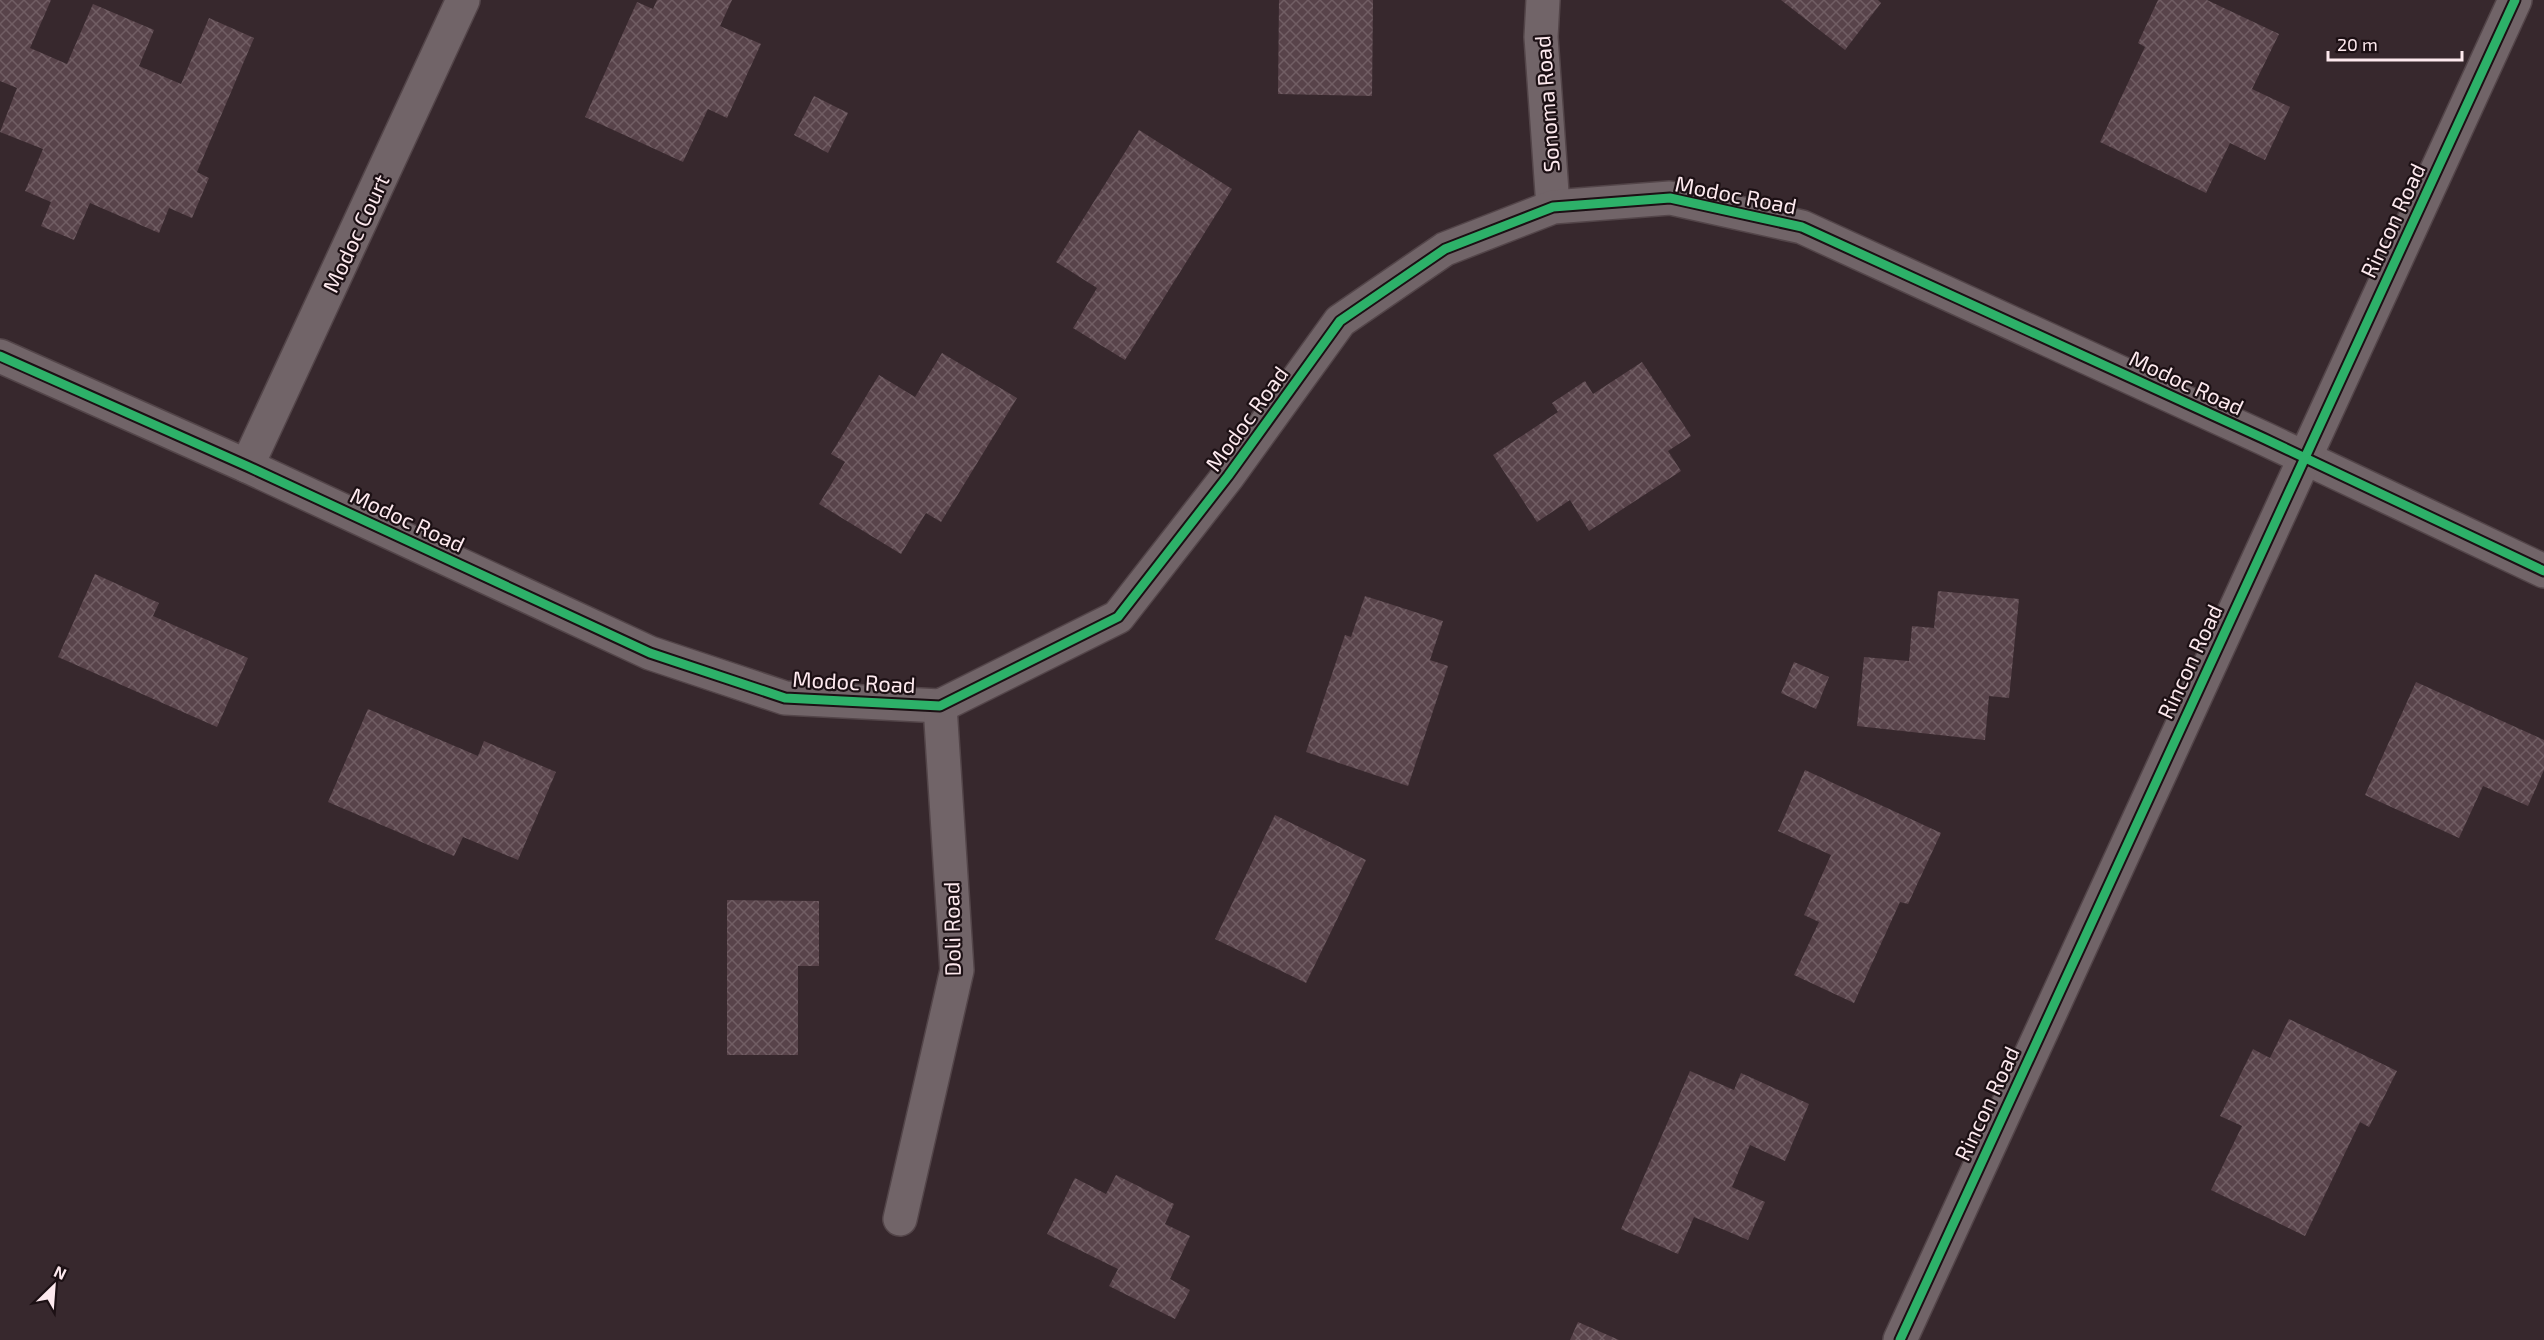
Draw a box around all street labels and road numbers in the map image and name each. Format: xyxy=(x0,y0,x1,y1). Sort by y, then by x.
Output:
street label: Sonoma Road xyxy=(1528,35,1564,173)
street label: Rincon Road xyxy=(2354,159,2430,281)
street label: Modoc Road xyxy=(1673,169,1799,219)
street label: Modoc Court xyxy=(316,170,394,296)
street label: Modoc Road xyxy=(2126,344,2248,420)
street label: Modoc Road xyxy=(1199,361,1293,475)
street label: Modoc Road xyxy=(347,481,469,557)
street label: Rincon Road xyxy=(2151,600,2227,722)
street label: Modoc Road xyxy=(792,665,916,697)
street label: Doli Road xyxy=(937,881,965,977)
street label: Rincon Road xyxy=(1948,1042,2024,1164)

